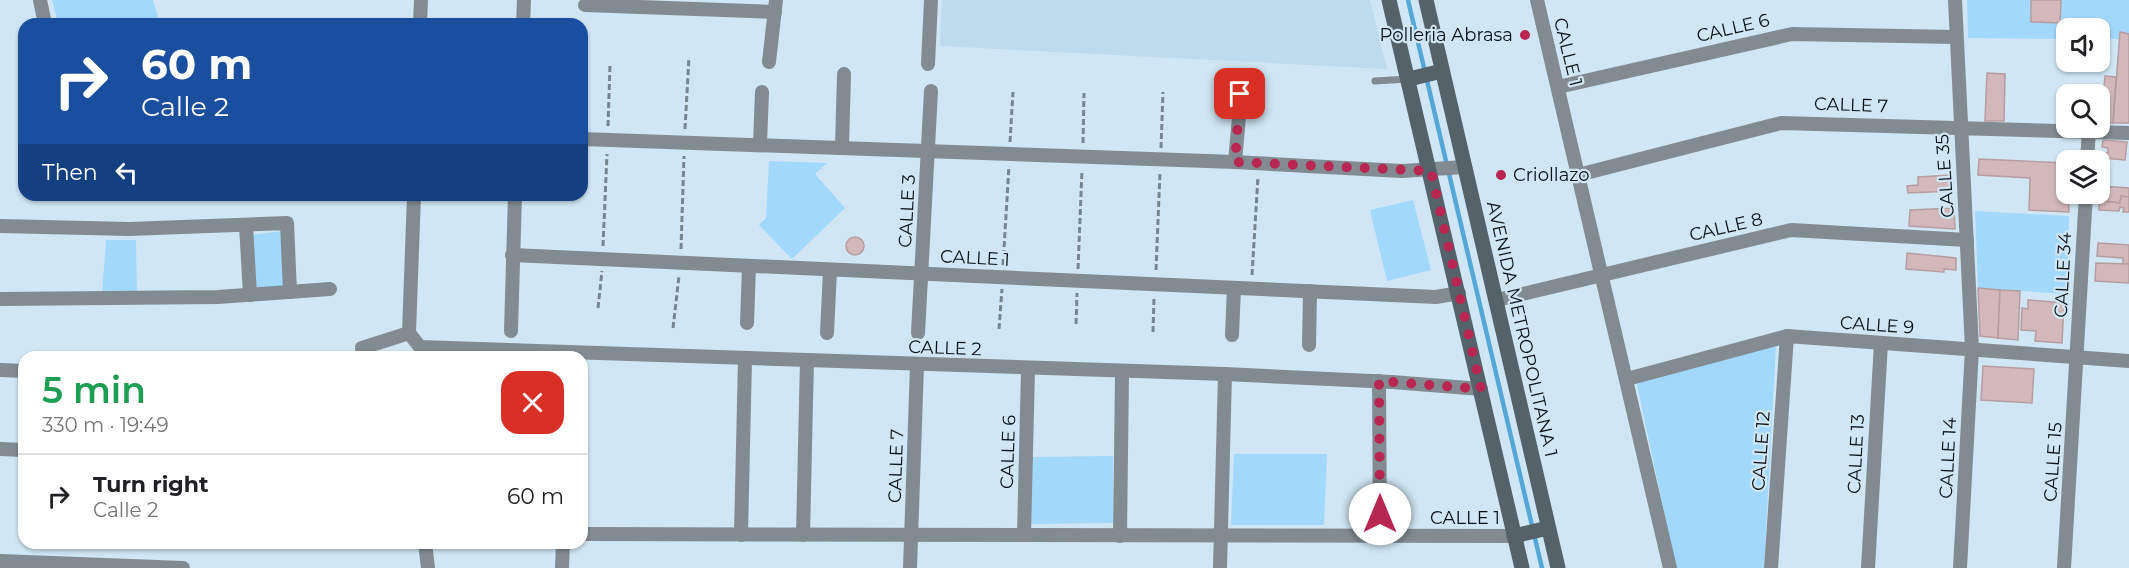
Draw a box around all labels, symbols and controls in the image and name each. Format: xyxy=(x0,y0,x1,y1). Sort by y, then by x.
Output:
street label: CALLE 6 xyxy=(1694,9,1772,47)
street label: CALLE 1 xyxy=(1549,15,1587,89)
map controls xyxy=(2056,18,2110,204)
button: sound xyxy=(2056,18,2110,72)
place label: Polleria Abrasa xyxy=(1380,24,1513,46)
marker: Polleria Abrasa xyxy=(1518,28,1532,42)
text: 60 m xyxy=(141,38,252,90)
icon: right xyxy=(42,42,120,120)
pin xyxy=(1214,68,1265,119)
icon: arrive xyxy=(1223,77,1256,110)
button: search xyxy=(2056,84,2110,138)
text: Calle 2 xyxy=(141,90,229,123)
street label: CALLE 7 xyxy=(1814,93,1888,117)
street label: CALLE 35 xyxy=(1931,134,1959,218)
button: layers xyxy=(2056,150,2110,204)
icon: left xyxy=(110,156,143,189)
text: Then xyxy=(42,159,98,186)
place label: Criollazo xyxy=(1513,164,1590,186)
marker: Criollazo xyxy=(1494,168,1508,182)
street label: CALLE 3 xyxy=(894,174,920,248)
street label: AVENIDA METROPOLITANA 1 xyxy=(1482,199,1562,459)
street label: CALLE 8 xyxy=(1687,208,1765,246)
street label: CALLE 34 xyxy=(2050,232,2076,318)
street label: CALLE 1 xyxy=(940,245,1010,271)
street label: CALLE 9 xyxy=(1839,311,1915,339)
street label: CALLE 2 xyxy=(908,336,982,360)
text: 5 min xyxy=(42,368,146,412)
button: close xyxy=(501,371,564,434)
street label: CALLE 12 xyxy=(1747,410,1775,492)
text: 330 m · 19:49 xyxy=(42,413,169,437)
street label: CALLE 13 xyxy=(1843,413,1869,495)
street label: CALLE 6 xyxy=(996,414,1020,490)
street label: CALLE 14 xyxy=(1935,417,1961,499)
street label: CALLE 15 xyxy=(2039,421,2067,503)
street label: CALLE 7 xyxy=(884,429,908,503)
text: Turn right xyxy=(93,471,208,498)
icon: right xyxy=(42,480,75,513)
position arrow xyxy=(1348,482,1412,546)
text: 60 m xyxy=(507,483,564,510)
text: Calle 2 xyxy=(93,498,158,522)
street label: CALLE 1 xyxy=(1430,507,1500,529)

